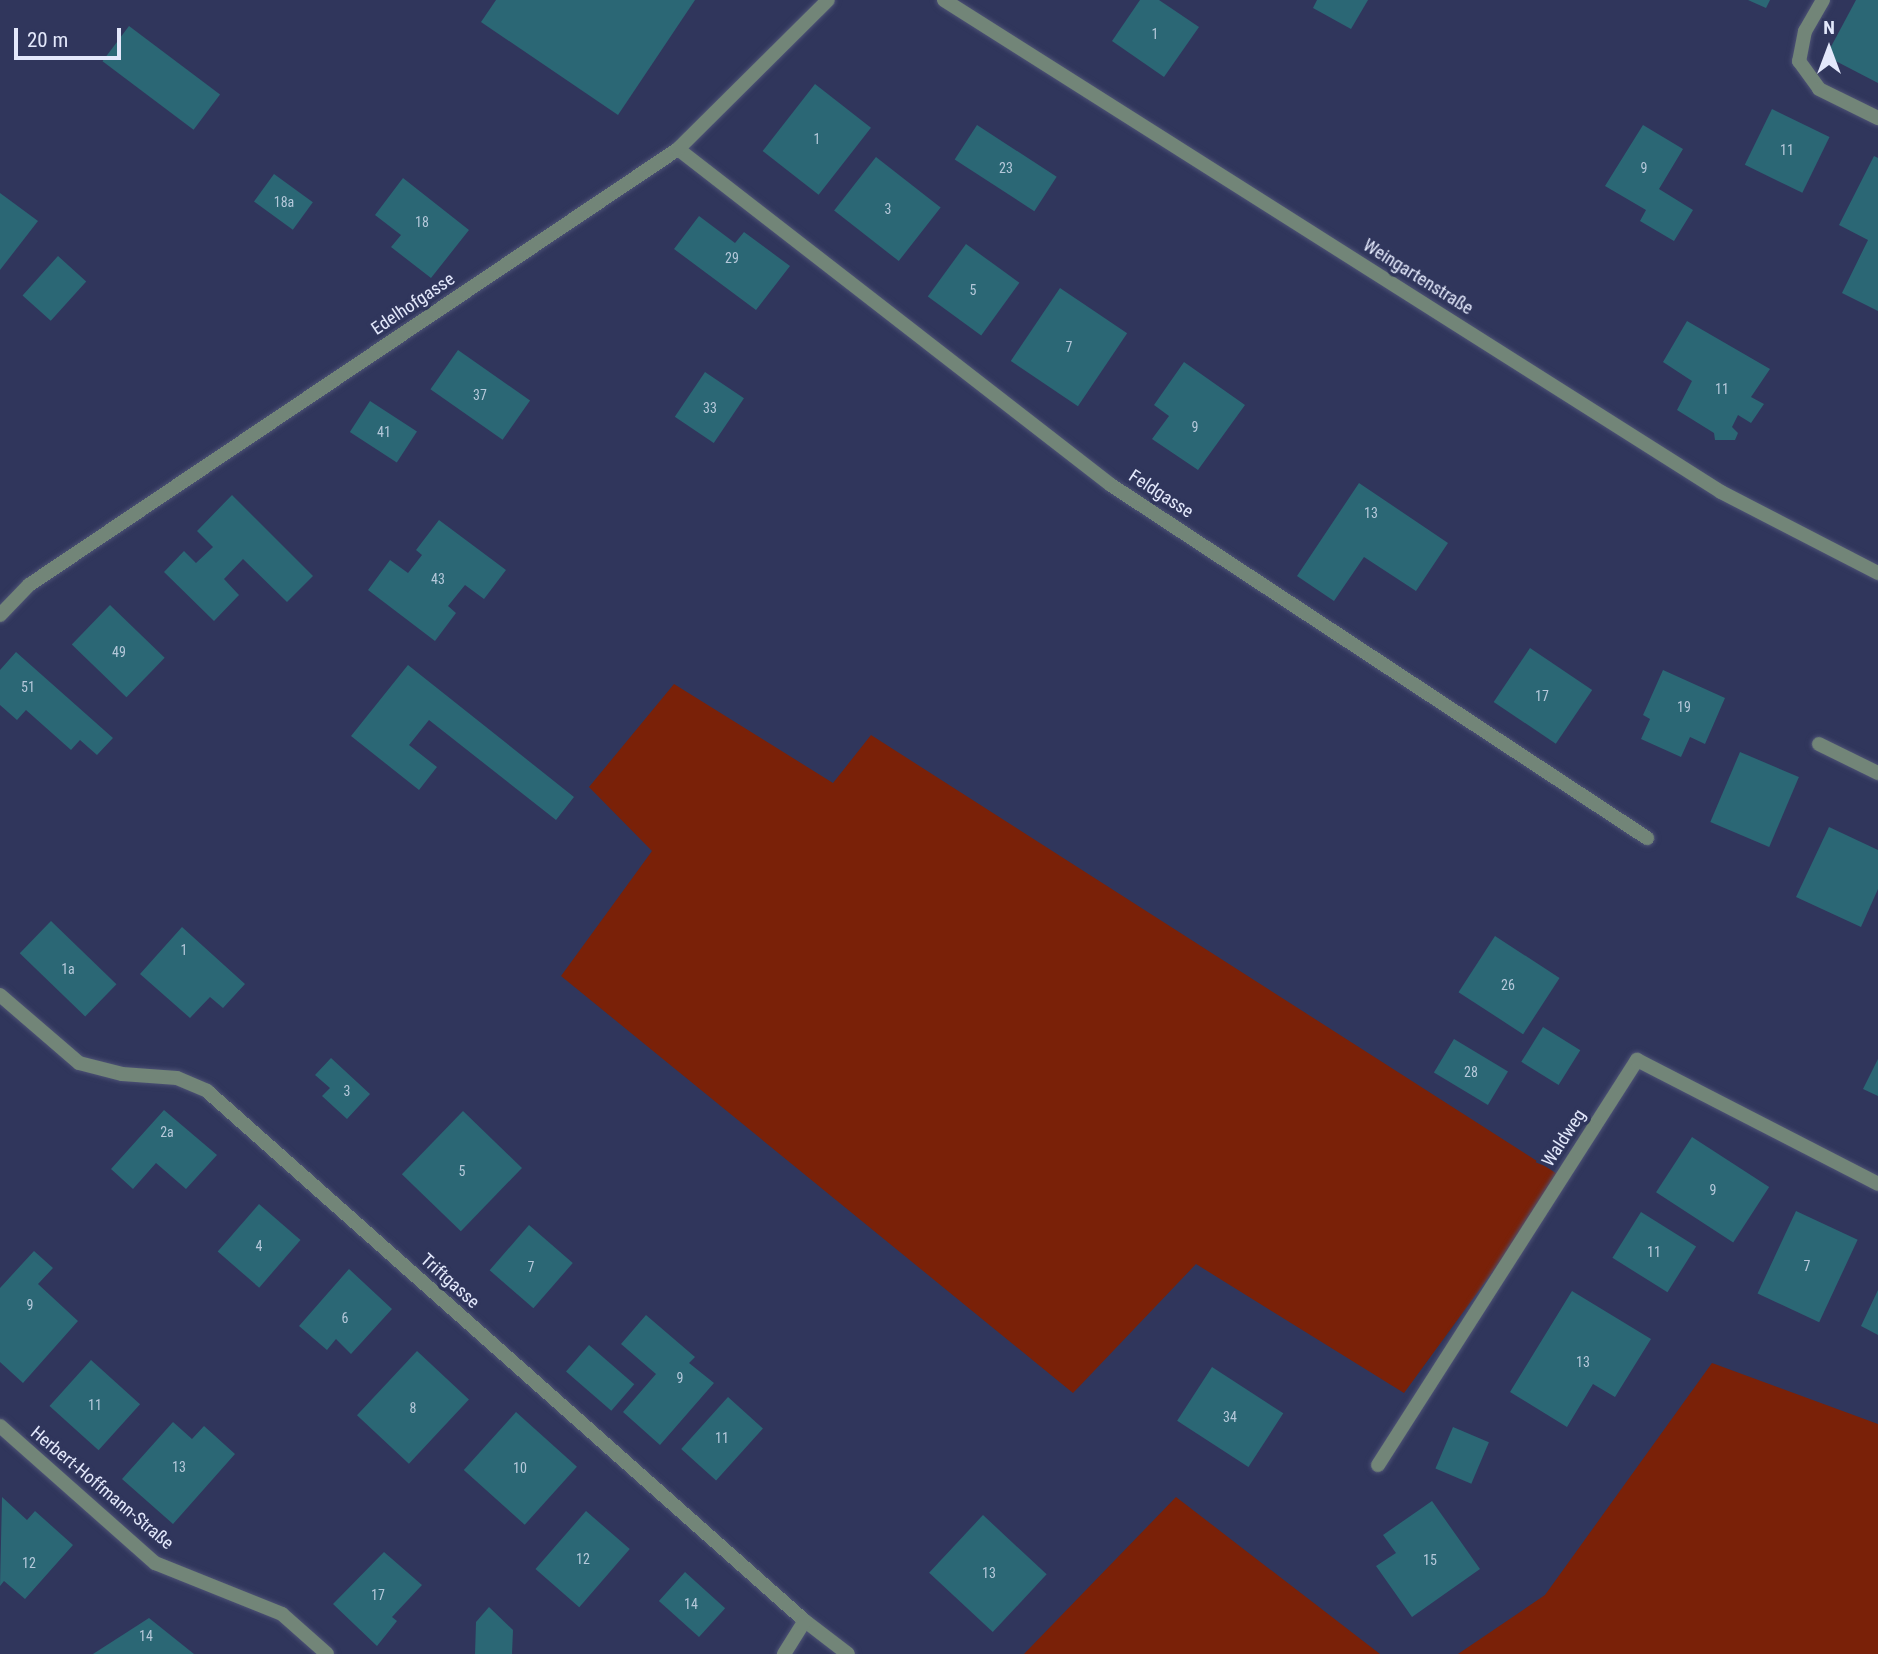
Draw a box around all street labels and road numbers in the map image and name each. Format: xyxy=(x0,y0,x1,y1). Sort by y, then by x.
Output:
street label: Weingartenstraße xyxy=(1359,235,1477,319)
street label: Edelhofgasse xyxy=(367,268,459,340)
street label: Feldgasse xyxy=(1125,465,1197,523)
street label: Waldweg xyxy=(1537,1105,1591,1171)
street label: Triftgasse xyxy=(416,1249,484,1313)
street label: Herbert-Hoffmann-Straße xyxy=(26,1422,178,1554)

